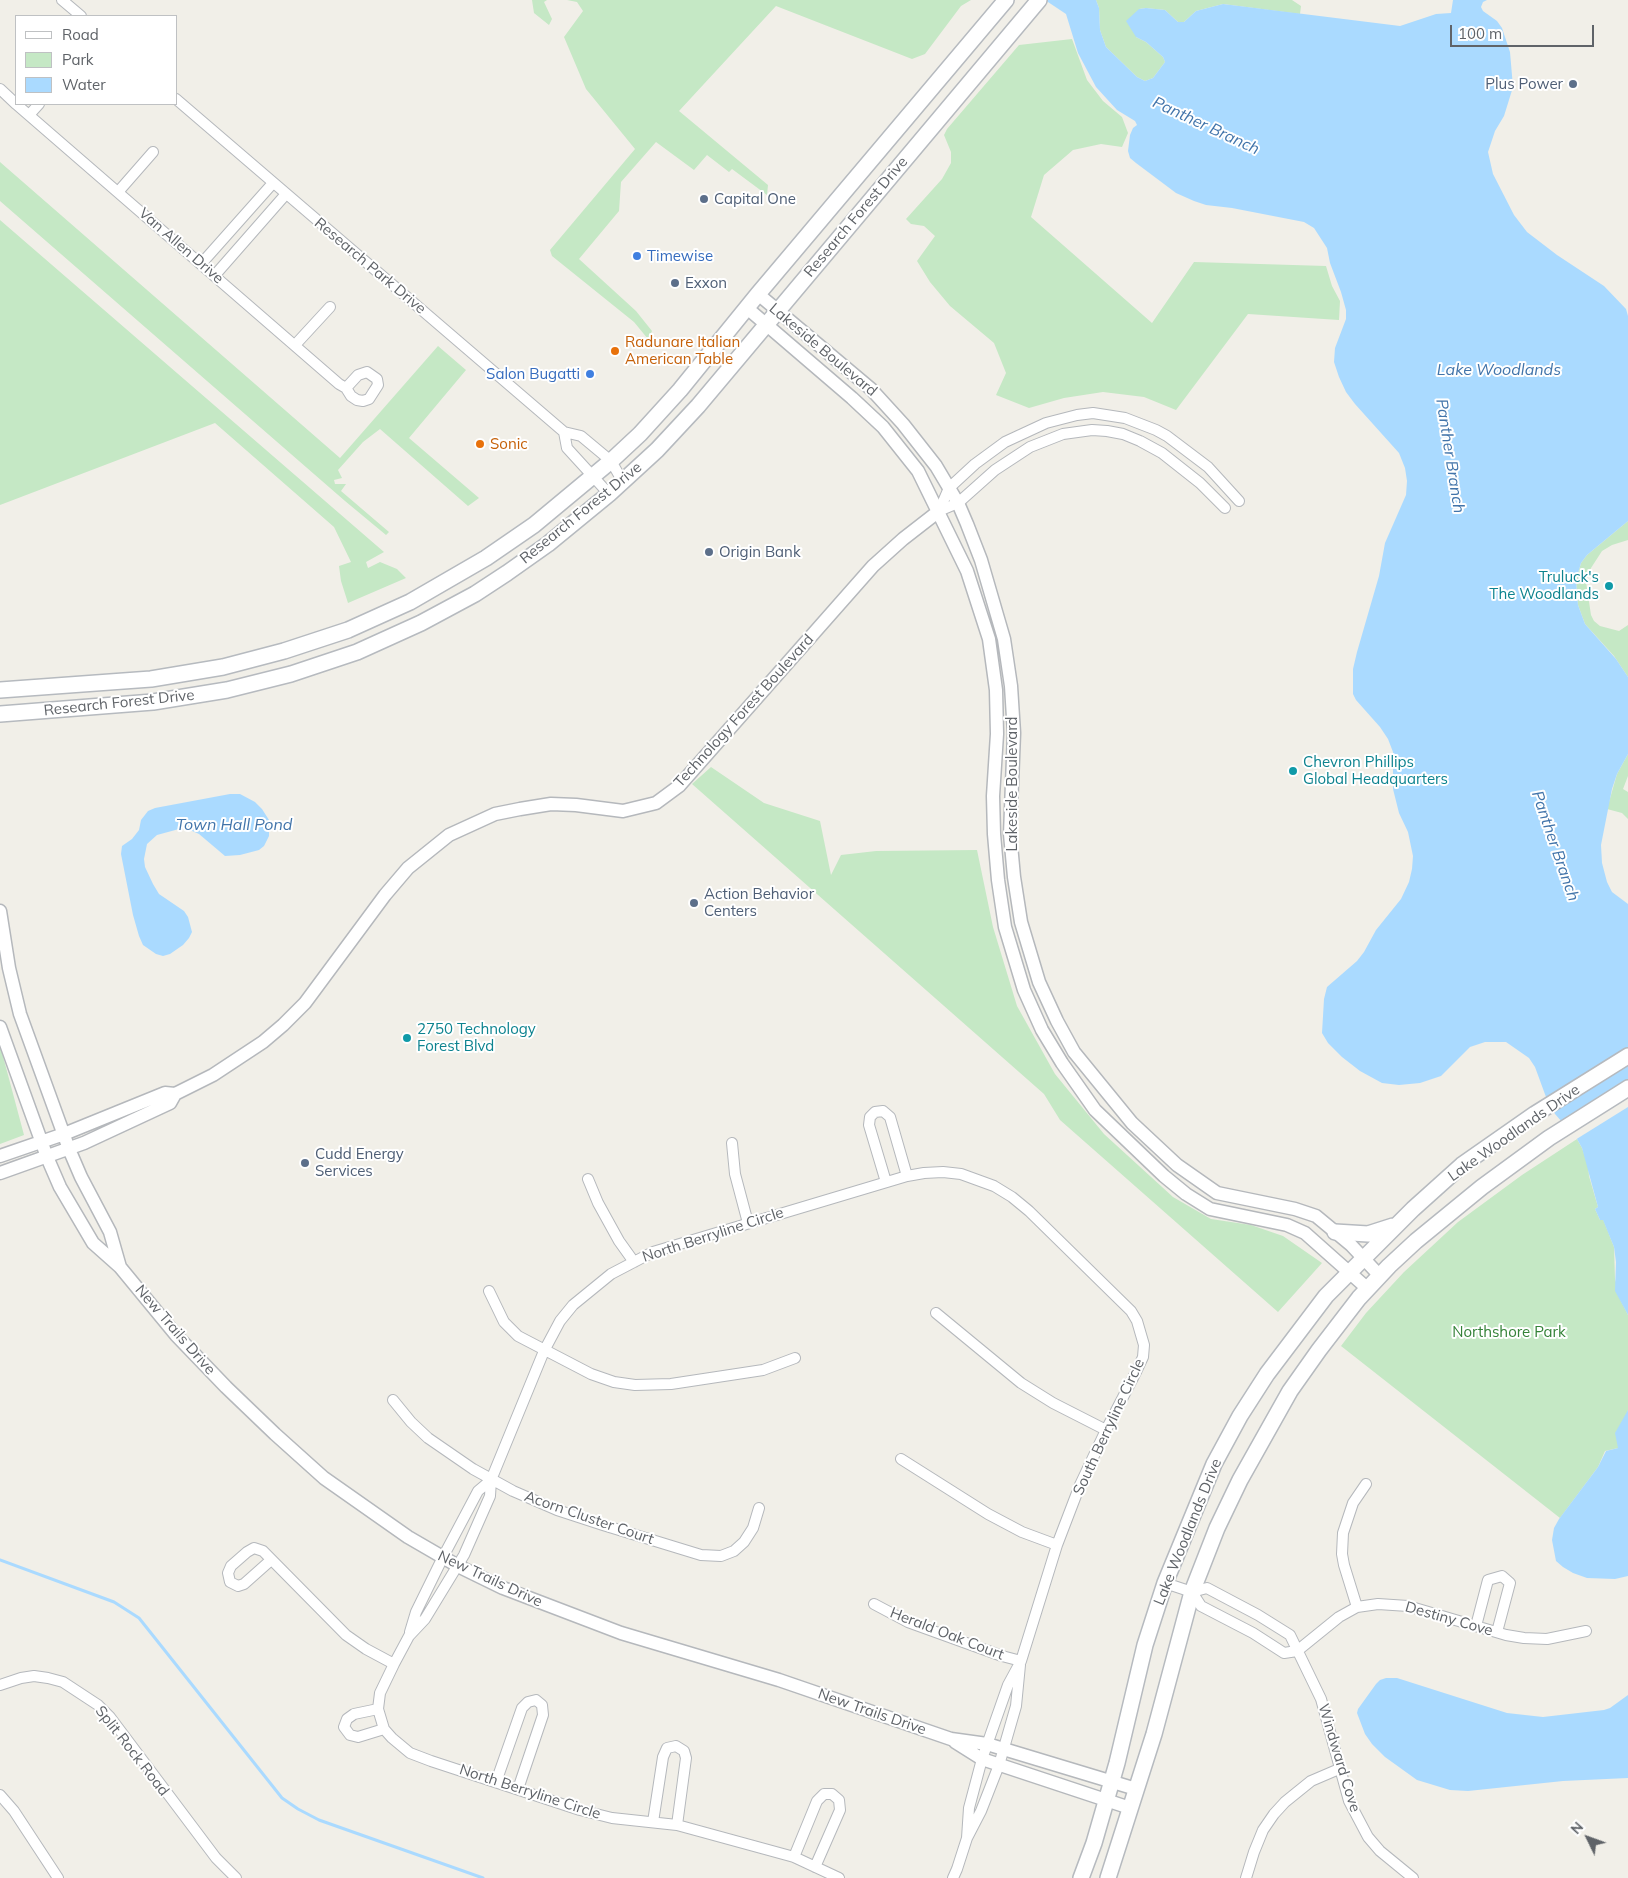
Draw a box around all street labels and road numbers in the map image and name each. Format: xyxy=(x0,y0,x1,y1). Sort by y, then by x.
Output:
street label: Research Forest Drive xyxy=(800,153,912,281)
street label: Van Allen Drive xyxy=(135,204,227,288)
street label: Research Park Drive xyxy=(311,214,429,318)
street label: Lakeside Boulevard xyxy=(765,300,881,400)
street label: Research Forest Drive xyxy=(516,458,646,568)
street label: Technology Forest Boulevard xyxy=(671,631,817,791)
street label: Research Forest Drive xyxy=(43,686,195,720)
street label: Lakeside Boulevard xyxy=(1003,716,1021,852)
street label: Lake Woodlands Drive xyxy=(1445,1081,1583,1185)
street label: North Berryline Circle xyxy=(640,1204,786,1266)
street label: New Trails Drive xyxy=(131,1281,219,1379)
street label: South Berryline Circle xyxy=(1069,1356,1149,1498)
street label: Lake Woodlands Drive xyxy=(1150,1456,1226,1608)
street label: Acorn Cluster Court xyxy=(522,1487,656,1549)
street label: New Trails Drive xyxy=(435,1547,545,1611)
street label: Destiny Cove xyxy=(1403,1598,1495,1640)
street label: Herald Oak Court xyxy=(887,1604,1007,1664)
street label: New Trails Drive xyxy=(816,1685,928,1739)
street label: Split Rock Road xyxy=(91,1702,173,1800)
street label: Windward Cove xyxy=(1314,1702,1364,1814)
street label: North Berryline Circle xyxy=(457,1761,603,1823)

